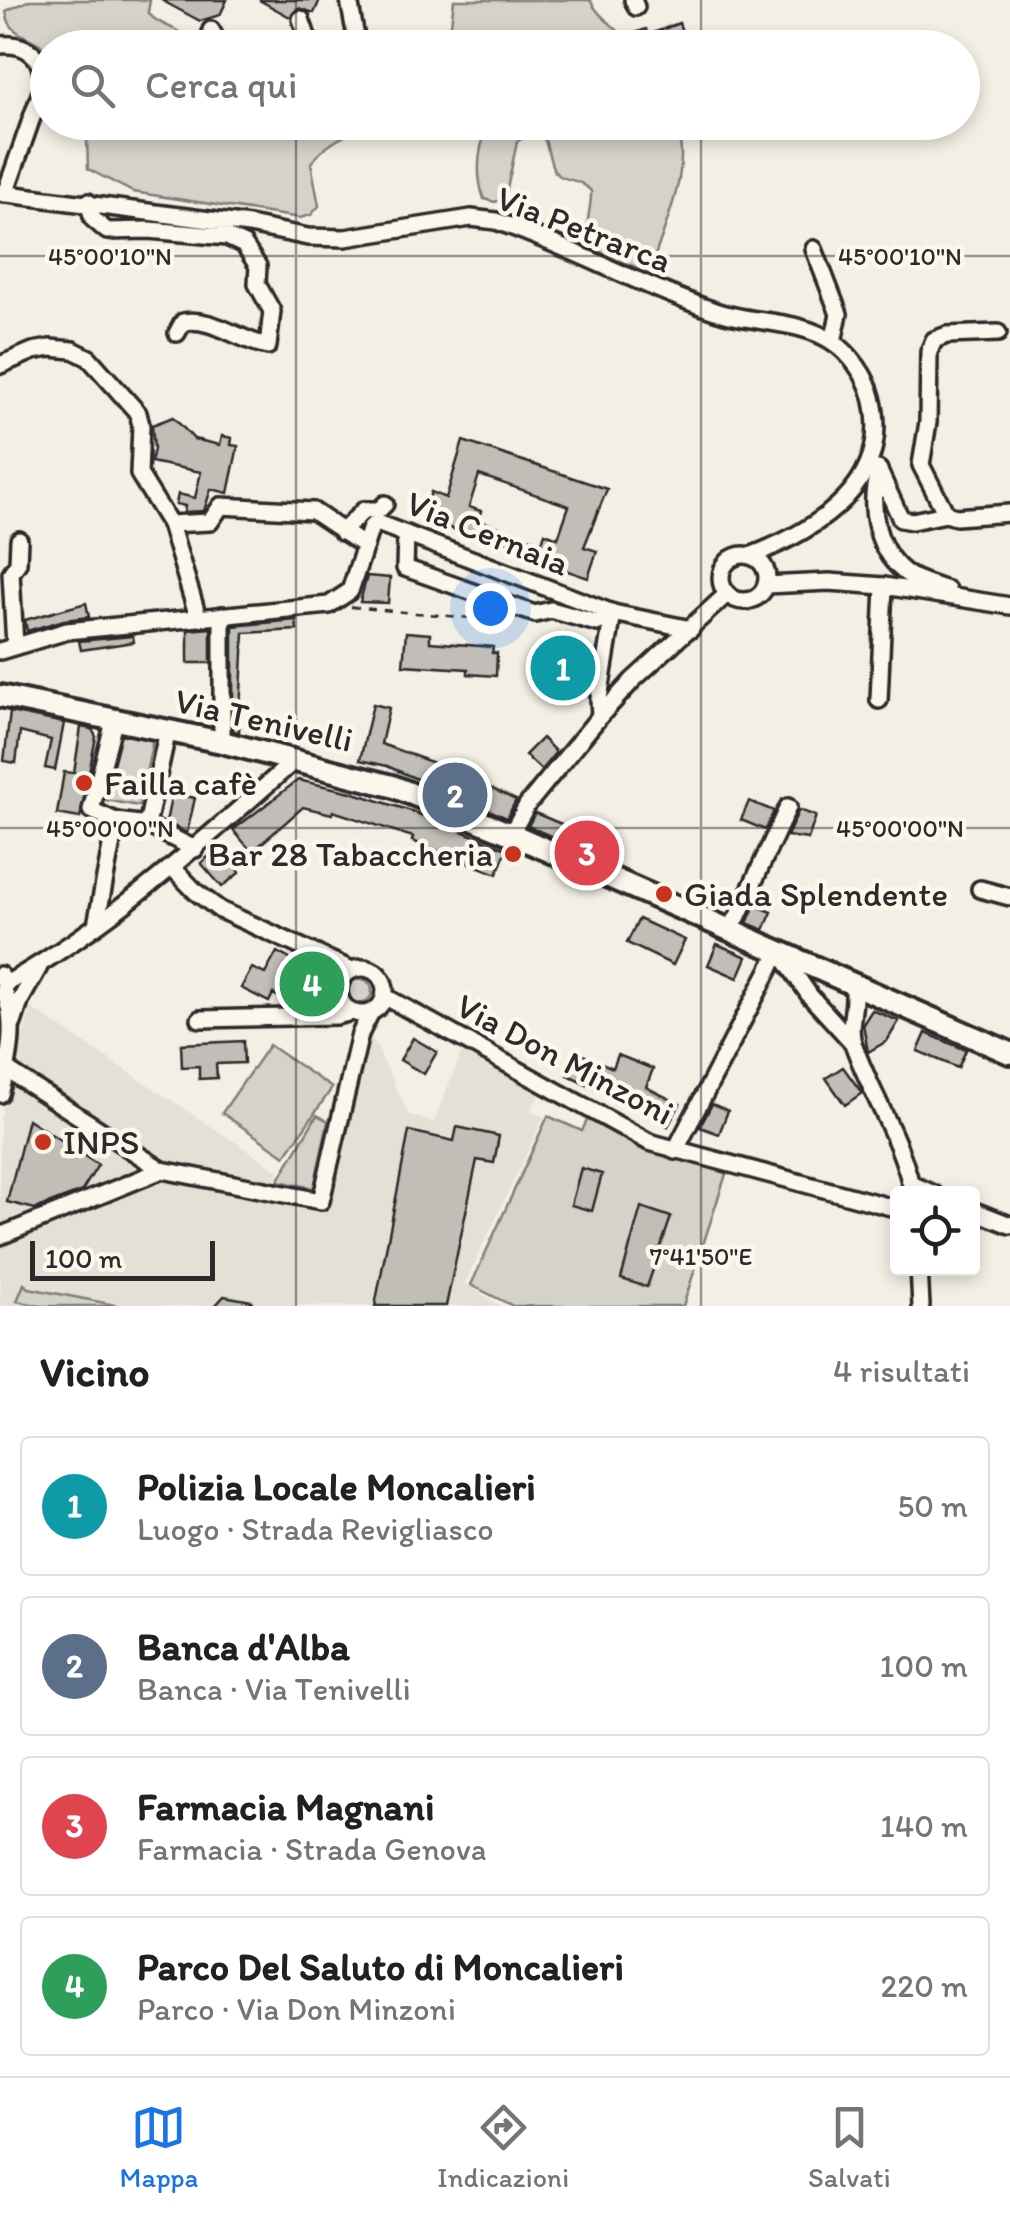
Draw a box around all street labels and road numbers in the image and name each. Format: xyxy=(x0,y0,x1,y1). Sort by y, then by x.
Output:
street label: Via Petrarca xyxy=(491,176,677,282)
street label: Via Cernaia xyxy=(400,481,576,585)
street label: Via Tenivelli xyxy=(171,679,357,761)
street label: Via Don Minzoni xyxy=(449,984,681,1134)

